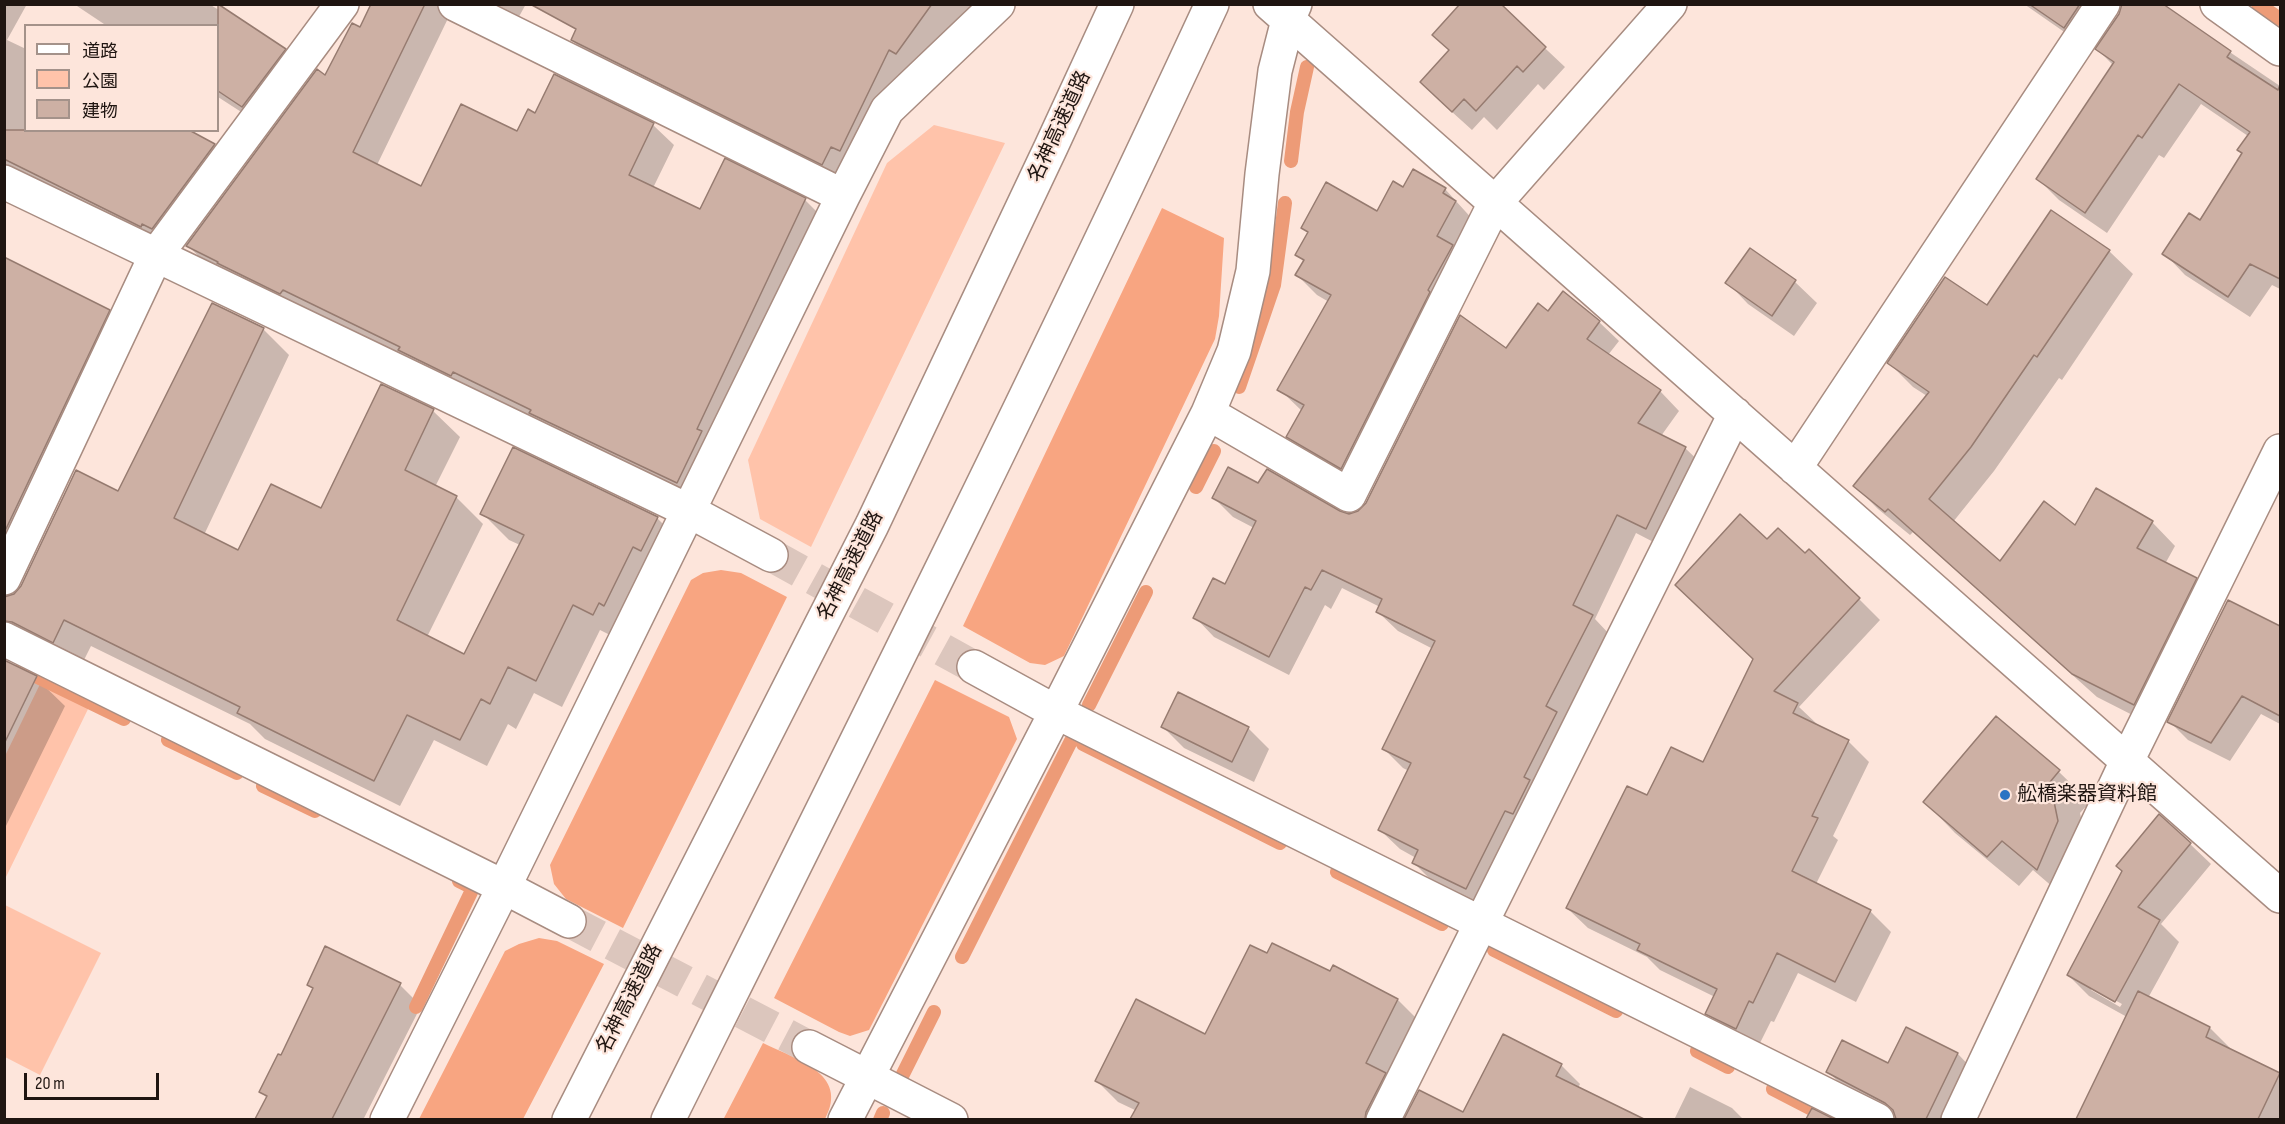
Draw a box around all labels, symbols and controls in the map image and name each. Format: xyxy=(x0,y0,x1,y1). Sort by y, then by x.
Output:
legend xyxy=(24,24,219,132)
text: 道路 xyxy=(82,41,118,62)
street label: 名神高速道路 xyxy=(1024,68,1096,186)
text: 公園 xyxy=(82,71,118,92)
text: 建物 xyxy=(82,101,118,122)
street label: 名神高速道路 xyxy=(813,507,889,625)
place label: 舩橋楽器資料館 xyxy=(2017,783,2157,807)
marker: 舩橋楽器資料館 xyxy=(1998,788,2012,802)
street label: 名神高速道路 xyxy=(592,940,668,1058)
scale bar xyxy=(27,1061,162,1099)
text: 20 m xyxy=(35,1073,65,1094)

